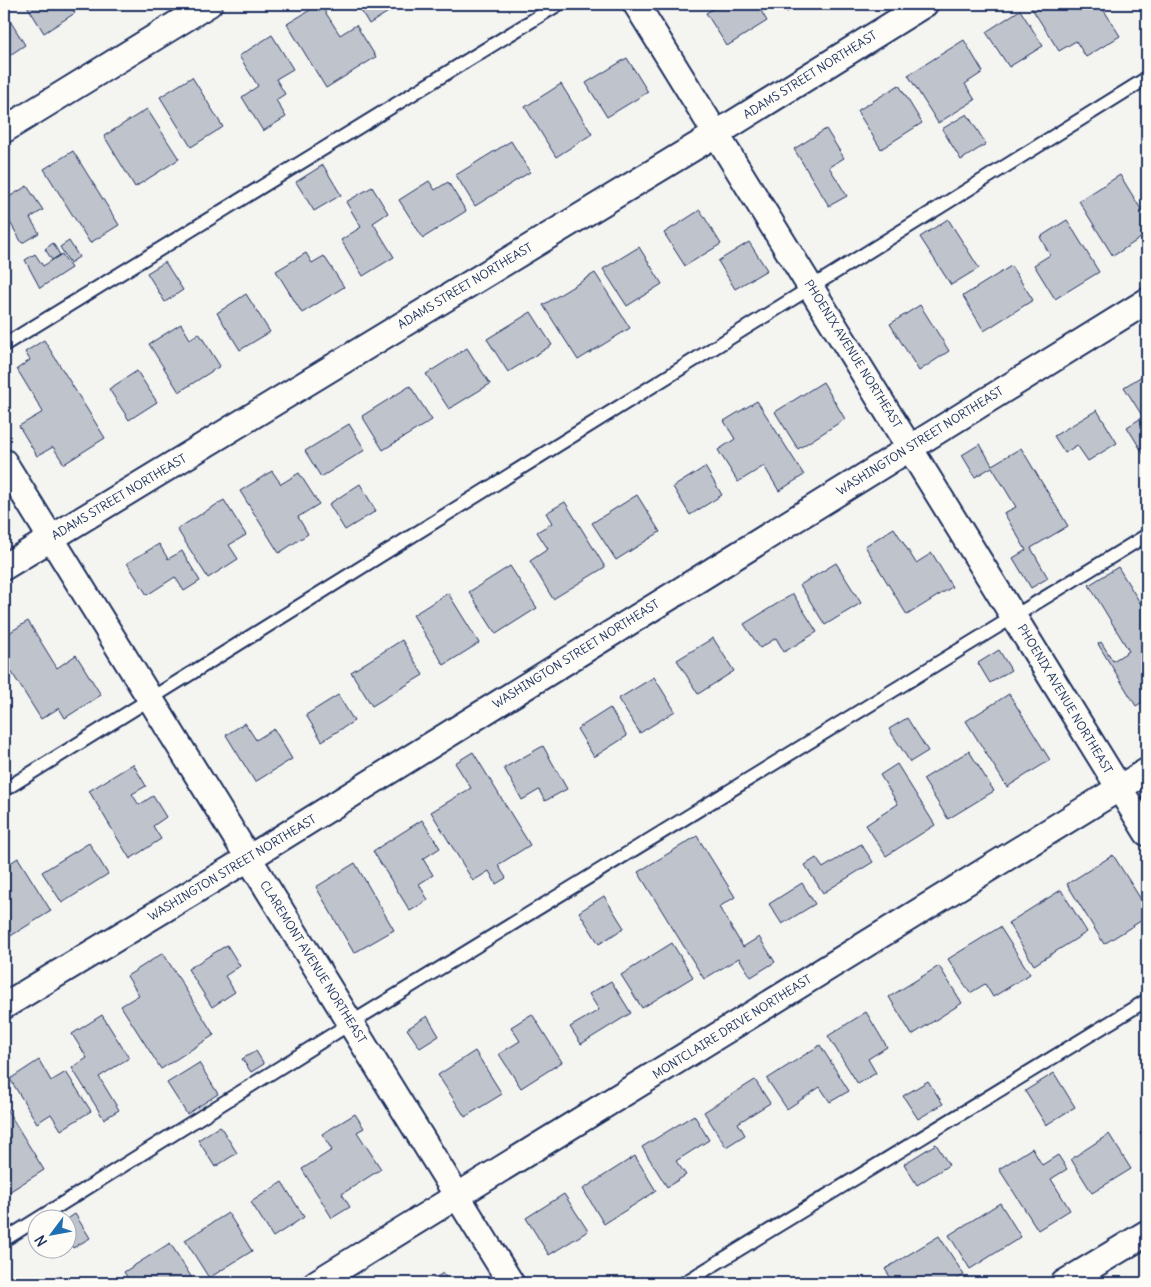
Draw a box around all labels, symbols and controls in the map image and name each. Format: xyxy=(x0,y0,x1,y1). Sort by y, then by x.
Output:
street label: ADAMS STREET NORTHEAST xyxy=(740,27,879,122)
street label: ADAMS STREET NORTHEAST xyxy=(395,239,535,332)
street label: PHOENIX AVENUE NORTHEAST xyxy=(802,277,905,431)
street label: WASHINGTON STREET NORTHEAST xyxy=(834,383,1006,498)
street label: ADAMS STREET NORTHEAST xyxy=(49,450,189,543)
street label: WASHINGTON STREET NORTHEAST xyxy=(490,596,662,711)
street label: PHOENIX AVENUE NORTHEAST xyxy=(1015,621,1116,776)
street label: WASHINGTON STREET NORTHEAST xyxy=(145,811,319,924)
street label: CLAREMONT AVENUE NORTHEAST xyxy=(257,878,370,1046)
street label: MONTCLAIRE DRIVE NORTHEAST xyxy=(650,971,814,1082)
north arrow xyxy=(28,1210,78,1260)
text: N xyxy=(31,1232,51,1250)

